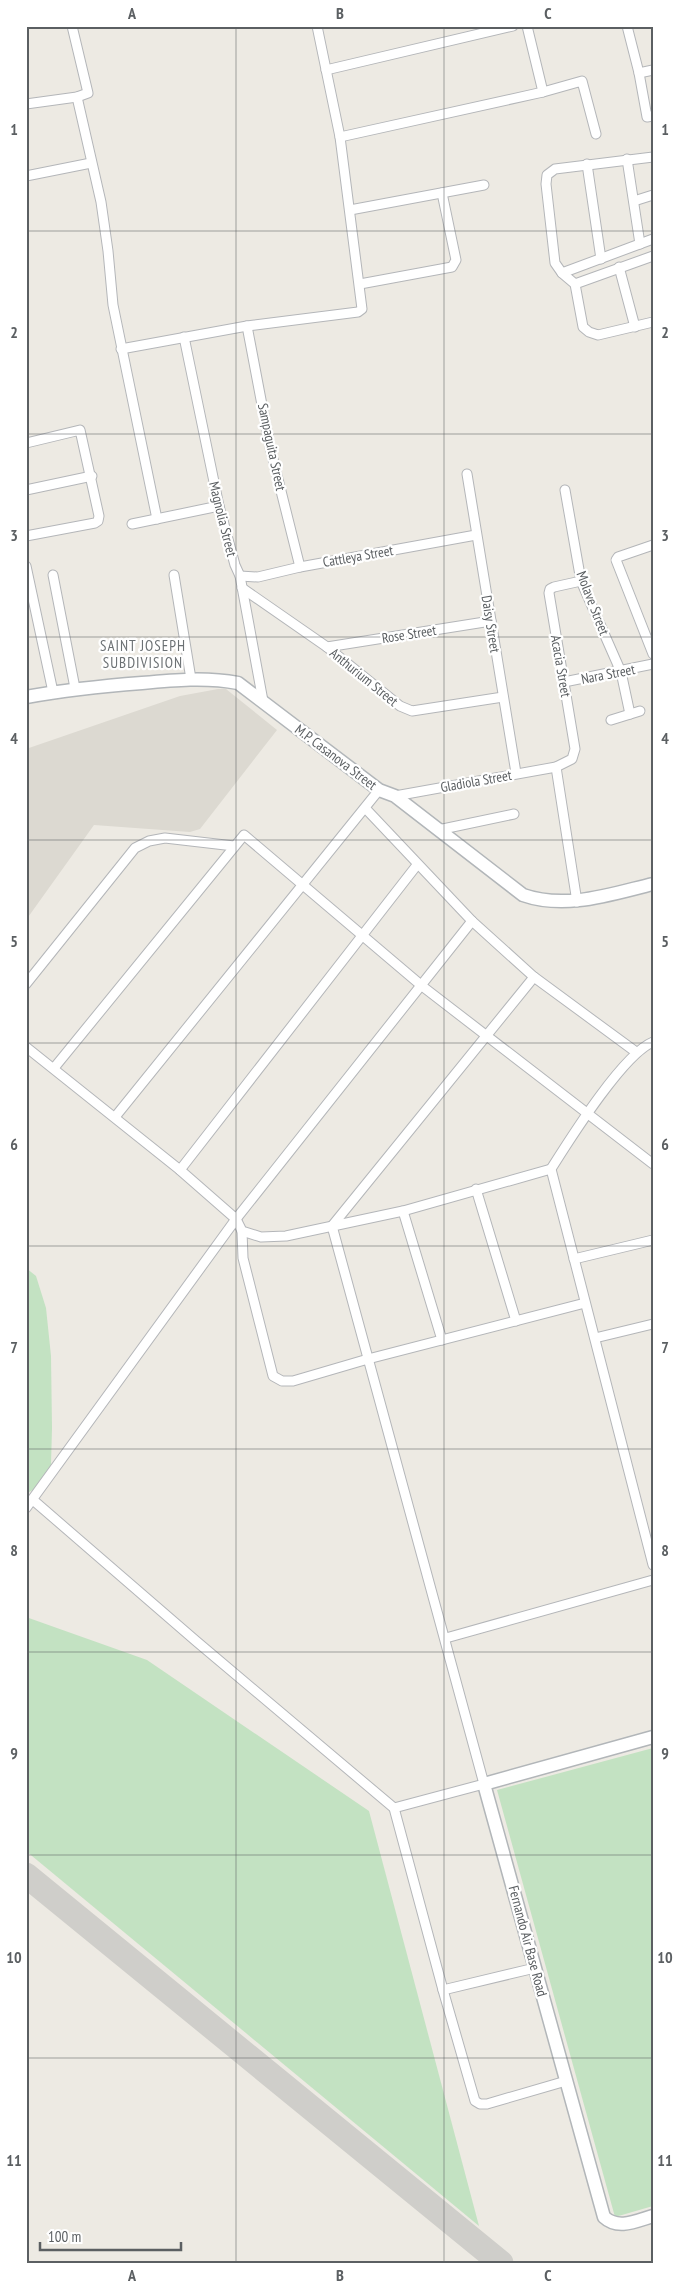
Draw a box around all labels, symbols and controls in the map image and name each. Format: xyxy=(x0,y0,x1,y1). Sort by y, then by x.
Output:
text: A xyxy=(127,3,137,23)
text: B xyxy=(336,3,344,23)
text: C xyxy=(544,3,552,23)
text: 1 xyxy=(10,119,18,139)
text: 1 xyxy=(661,119,669,139)
text: 2 xyxy=(10,322,18,342)
text: 2 xyxy=(661,322,669,342)
street label: Sampaguita Street xyxy=(254,402,290,493)
street label: Magnolia Street xyxy=(205,480,241,558)
text: 3 xyxy=(10,525,18,545)
text: 3 xyxy=(661,525,669,545)
street label: Cattleya Street xyxy=(321,541,395,571)
street label: Molave Street xyxy=(573,568,613,638)
street label: Daisy Street xyxy=(478,594,504,654)
street label: Rose Street xyxy=(381,621,438,647)
street label: Acacia Street xyxy=(547,634,575,699)
district label: SAINT JOSEPH SUBDIVISION xyxy=(100,636,186,672)
street label: Anthurium Street xyxy=(326,644,402,710)
street label: Nara Street xyxy=(580,660,637,688)
street label: M.P. Casanova Street xyxy=(291,720,381,794)
text: 4 xyxy=(10,728,18,748)
text: 4 xyxy=(661,728,669,748)
street label: Gladiola Street xyxy=(439,766,513,796)
text: 5 xyxy=(10,931,18,951)
text: 5 xyxy=(661,931,669,951)
text: 6 xyxy=(10,1134,18,1154)
text: 6 xyxy=(661,1134,669,1154)
text: 7 xyxy=(10,1337,18,1357)
text: 7 xyxy=(661,1337,669,1357)
text: 8 xyxy=(10,1540,18,1560)
text: 8 xyxy=(661,1540,669,1560)
text: 9 xyxy=(10,1743,18,1763)
text: 9 xyxy=(661,1743,669,1763)
street label: Fernando Air Base Road xyxy=(505,1884,551,1998)
text: 10 xyxy=(6,1947,22,1967)
text: 10 xyxy=(657,1947,673,1967)
text: 11 xyxy=(6,2150,22,2170)
text: 11 xyxy=(657,2150,673,2170)
scale bar xyxy=(40,2219,181,2251)
text: 100 m xyxy=(48,2227,81,2246)
text: A xyxy=(127,2265,137,2285)
text: B xyxy=(336,2265,344,2285)
text: C xyxy=(544,2265,552,2285)

